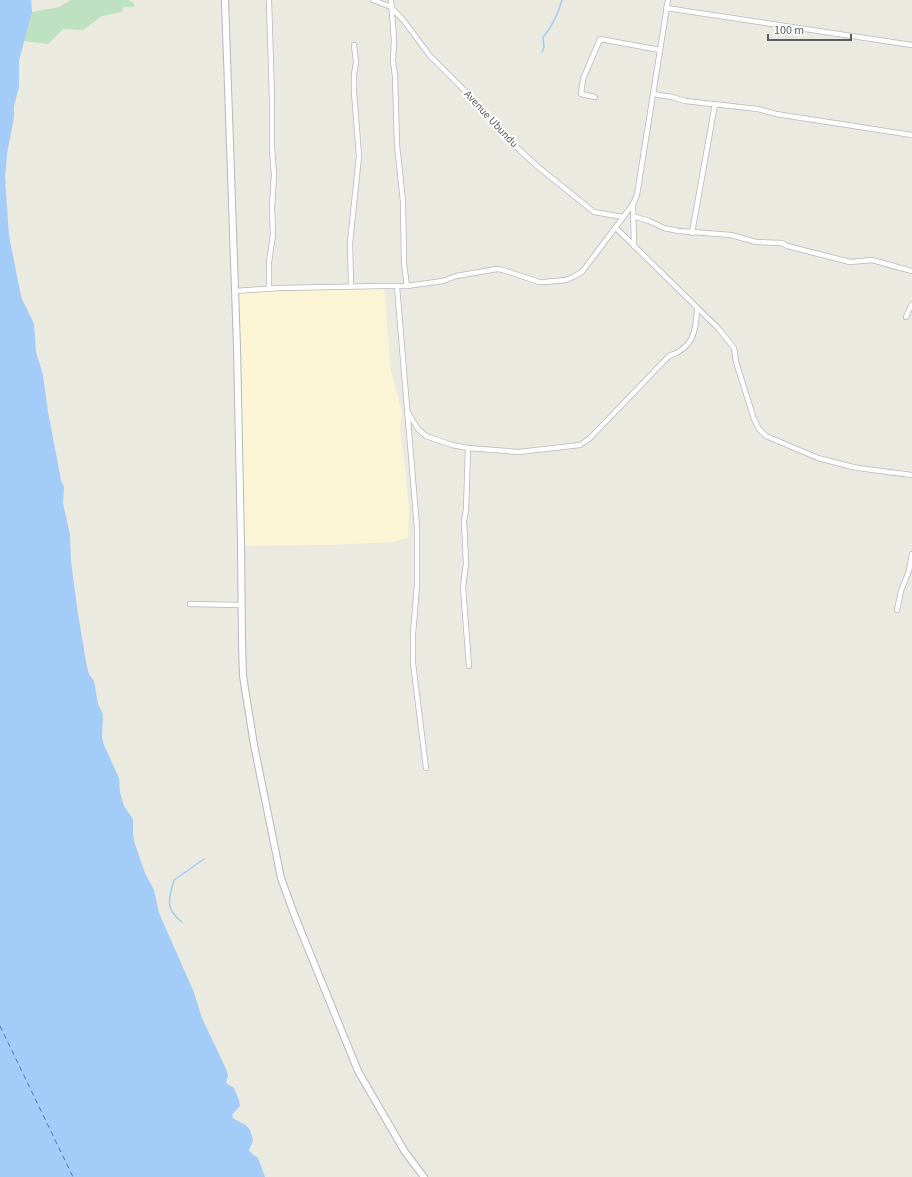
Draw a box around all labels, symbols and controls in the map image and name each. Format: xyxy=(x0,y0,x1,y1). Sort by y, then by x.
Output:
scale bar xyxy=(768,16,851,42)
text: 100 m xyxy=(774,22,804,39)
street label: Avenue Ubundu xyxy=(460,87,522,151)

